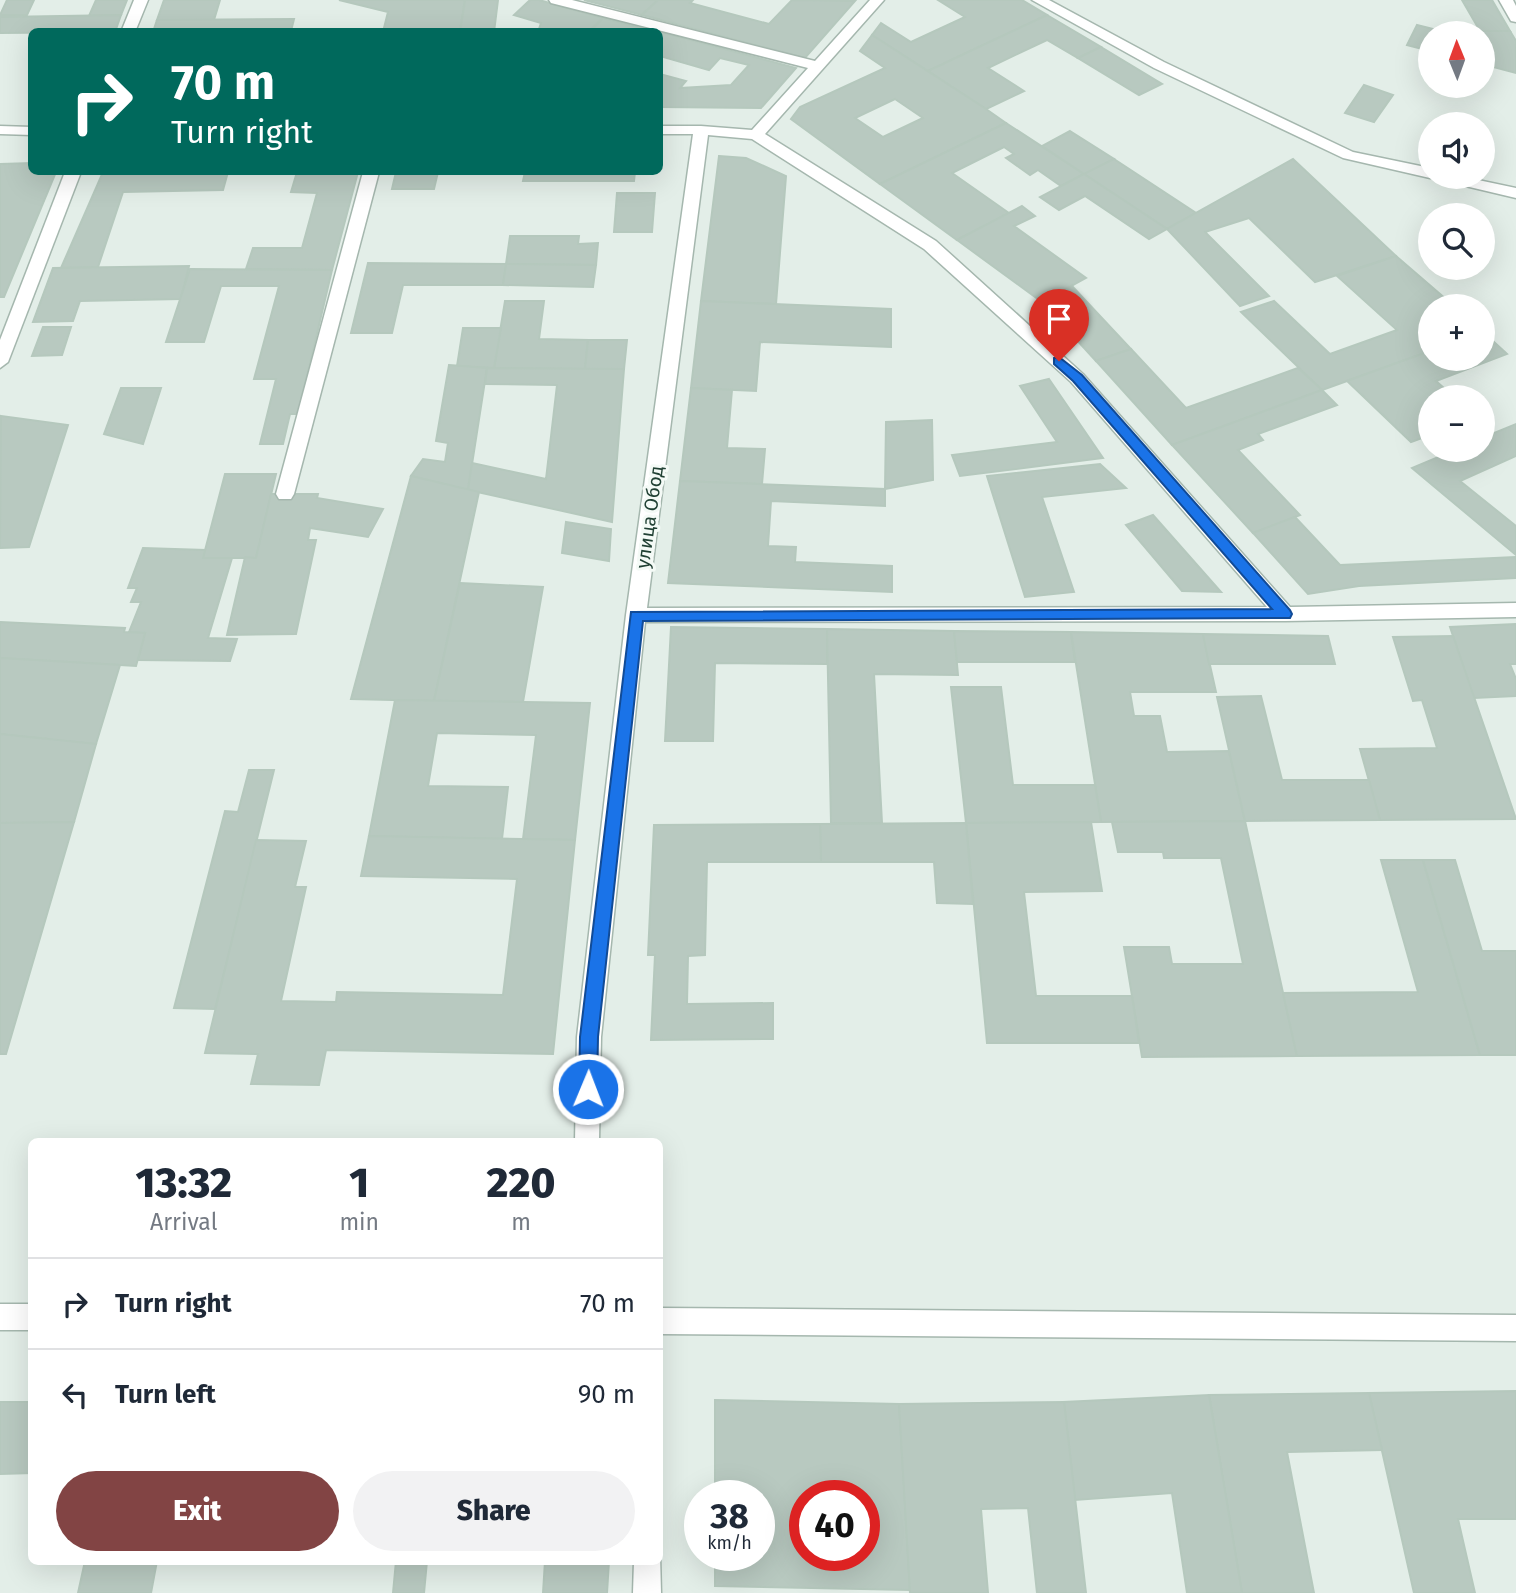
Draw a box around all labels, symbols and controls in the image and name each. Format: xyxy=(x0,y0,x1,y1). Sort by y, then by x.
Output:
north arrow xyxy=(1418,21,1494,98)
map controls xyxy=(1418,21,1495,462)
text: 70 m xyxy=(171,53,275,112)
icon: right xyxy=(56,56,147,147)
button: sound xyxy=(1418,112,1495,189)
text: Turn right xyxy=(171,113,313,151)
button: search xyxy=(1418,203,1495,280)
pin xyxy=(1029,289,1089,361)
button: + xyxy=(1418,294,1495,371)
icon: arrive xyxy=(1040,300,1078,338)
button: − xyxy=(1418,385,1495,462)
street label: улица Обод xyxy=(631,464,668,570)
position arrow xyxy=(551,1052,625,1126)
text: 13:32 xyxy=(135,1158,232,1208)
text: 1 xyxy=(349,1158,369,1208)
text: 220 xyxy=(487,1158,555,1208)
text: Arrival xyxy=(150,1208,217,1236)
text: min xyxy=(339,1208,379,1236)
text: m xyxy=(511,1208,531,1236)
icon: right xyxy=(56,1285,94,1323)
text: Turn right xyxy=(115,1288,232,1319)
text: 70 m xyxy=(580,1288,635,1319)
icon: left xyxy=(56,1376,94,1414)
text: Turn left xyxy=(115,1379,216,1410)
text: 90 m xyxy=(578,1379,635,1410)
button: Exit xyxy=(56,1471,339,1551)
button: Share xyxy=(353,1471,635,1551)
speed limit sign: 40 xyxy=(789,1480,880,1571)
text: 38 xyxy=(710,1495,749,1537)
text: km/h xyxy=(707,1532,752,1554)

